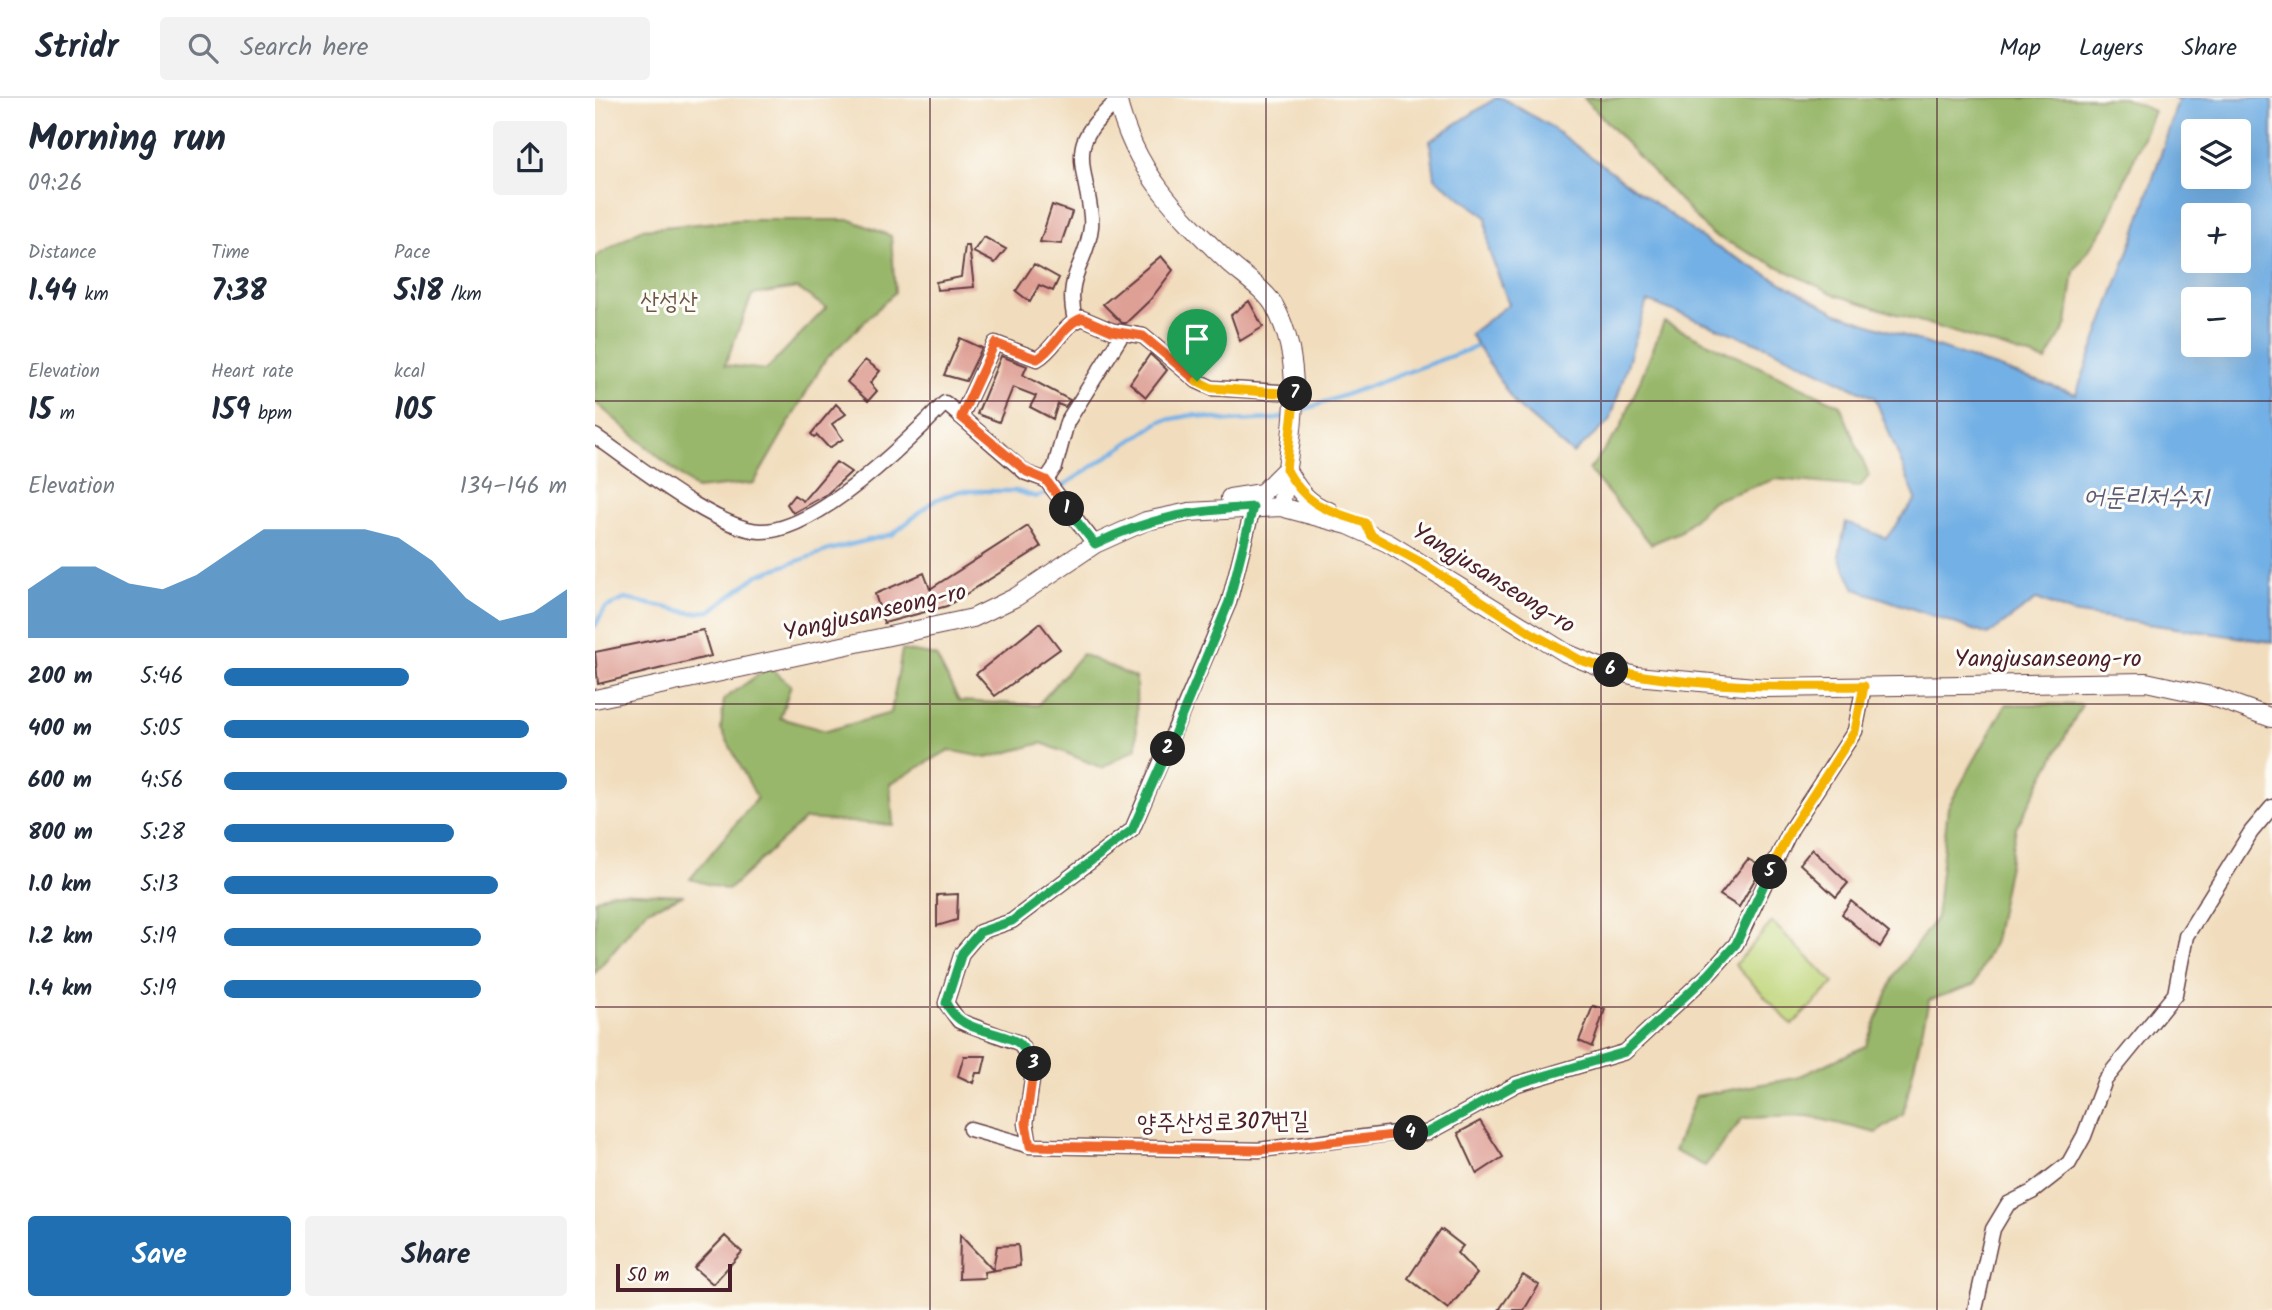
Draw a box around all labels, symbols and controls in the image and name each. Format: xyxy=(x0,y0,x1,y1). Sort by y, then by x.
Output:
search box xyxy=(160,17,650,80)
text: Stridr xyxy=(35,22,118,75)
text: Search here xyxy=(240,27,369,69)
icon: search xyxy=(184,29,222,67)
text: Map xyxy=(1999,29,2041,68)
text: Layers xyxy=(2079,29,2143,68)
text: Share xyxy=(2181,29,2237,68)
text: Morning run xyxy=(28,110,226,170)
map controls xyxy=(2181,119,2251,357)
button: layers xyxy=(2181,119,2251,189)
button: share xyxy=(493,121,567,195)
text: 09:26 xyxy=(28,166,83,202)
button: + xyxy=(2181,203,2251,273)
text: Distance xyxy=(28,238,96,268)
text: Time xyxy=(211,238,249,268)
text: Pace xyxy=(394,238,430,268)
text: 1.44 xyxy=(28,268,77,316)
text: 7:38 xyxy=(211,268,267,316)
text: 5:18 xyxy=(394,268,443,316)
text: km xyxy=(77,280,109,310)
text: /km xyxy=(443,280,482,310)
park label: 산성산 xyxy=(640,283,698,322)
button: − xyxy=(2181,287,2251,357)
pin xyxy=(1167,309,1227,381)
icon: arrive xyxy=(1178,320,1216,358)
text: Elevation xyxy=(28,357,100,387)
text: Heart rate xyxy=(211,357,294,387)
text: kcal xyxy=(394,357,425,387)
pin: 7 xyxy=(1277,376,1313,412)
text: 7 xyxy=(1290,378,1299,408)
text: 15 xyxy=(28,387,52,435)
text: 159 xyxy=(211,387,250,435)
text: 105 xyxy=(394,387,434,435)
text: m xyxy=(52,399,75,429)
text: bpm xyxy=(250,399,292,429)
text: Elevation xyxy=(28,469,115,505)
text: 134–146 m xyxy=(460,469,567,505)
water label: 어둔리저수지 xyxy=(2083,477,2212,519)
pin: 1 xyxy=(1049,492,1085,526)
text: 1 xyxy=(1064,493,1069,523)
street label: Yangjusanseong-ro xyxy=(1403,513,1583,645)
street label: Yangjusanseong-ro xyxy=(779,573,971,653)
street label: Yangjusanseong-ro xyxy=(1954,640,2142,679)
pin: 6 xyxy=(1593,652,1629,688)
text: 6 xyxy=(1605,654,1616,684)
text: 200 m xyxy=(28,659,93,695)
text: 5:46 xyxy=(140,659,183,695)
text: 400 m xyxy=(28,711,92,747)
text: 5:05 xyxy=(140,711,182,747)
pin: 2 xyxy=(1151,732,1185,766)
text: 2 xyxy=(1162,733,1173,763)
text: 600 m xyxy=(28,763,92,799)
text: 4:56 xyxy=(140,763,183,799)
text: 800 m xyxy=(28,815,93,851)
text: 5:28 xyxy=(140,815,185,851)
pin: 5 xyxy=(1753,854,1787,890)
text: 5 xyxy=(1765,856,1774,886)
text: 1.0 km xyxy=(28,867,91,903)
text: 5:13 xyxy=(140,867,178,903)
text: 1.2 km xyxy=(28,919,93,955)
text: 5:19 xyxy=(140,919,176,955)
text: 1.4 km xyxy=(28,971,92,1007)
text: 5:19 xyxy=(140,971,176,1007)
pin: 3 xyxy=(1017,1046,1052,1082)
text: 3 xyxy=(1028,1048,1039,1078)
street label: 양주산성로307번길 xyxy=(1137,1102,1309,1144)
pin: 4 xyxy=(1393,1116,1429,1150)
text: 4 xyxy=(1405,1117,1416,1147)
button: Save xyxy=(28,1216,291,1296)
button: Share xyxy=(305,1216,567,1296)
scale bar xyxy=(616,1261,731,1293)
text: 50 m xyxy=(627,1261,669,1291)

